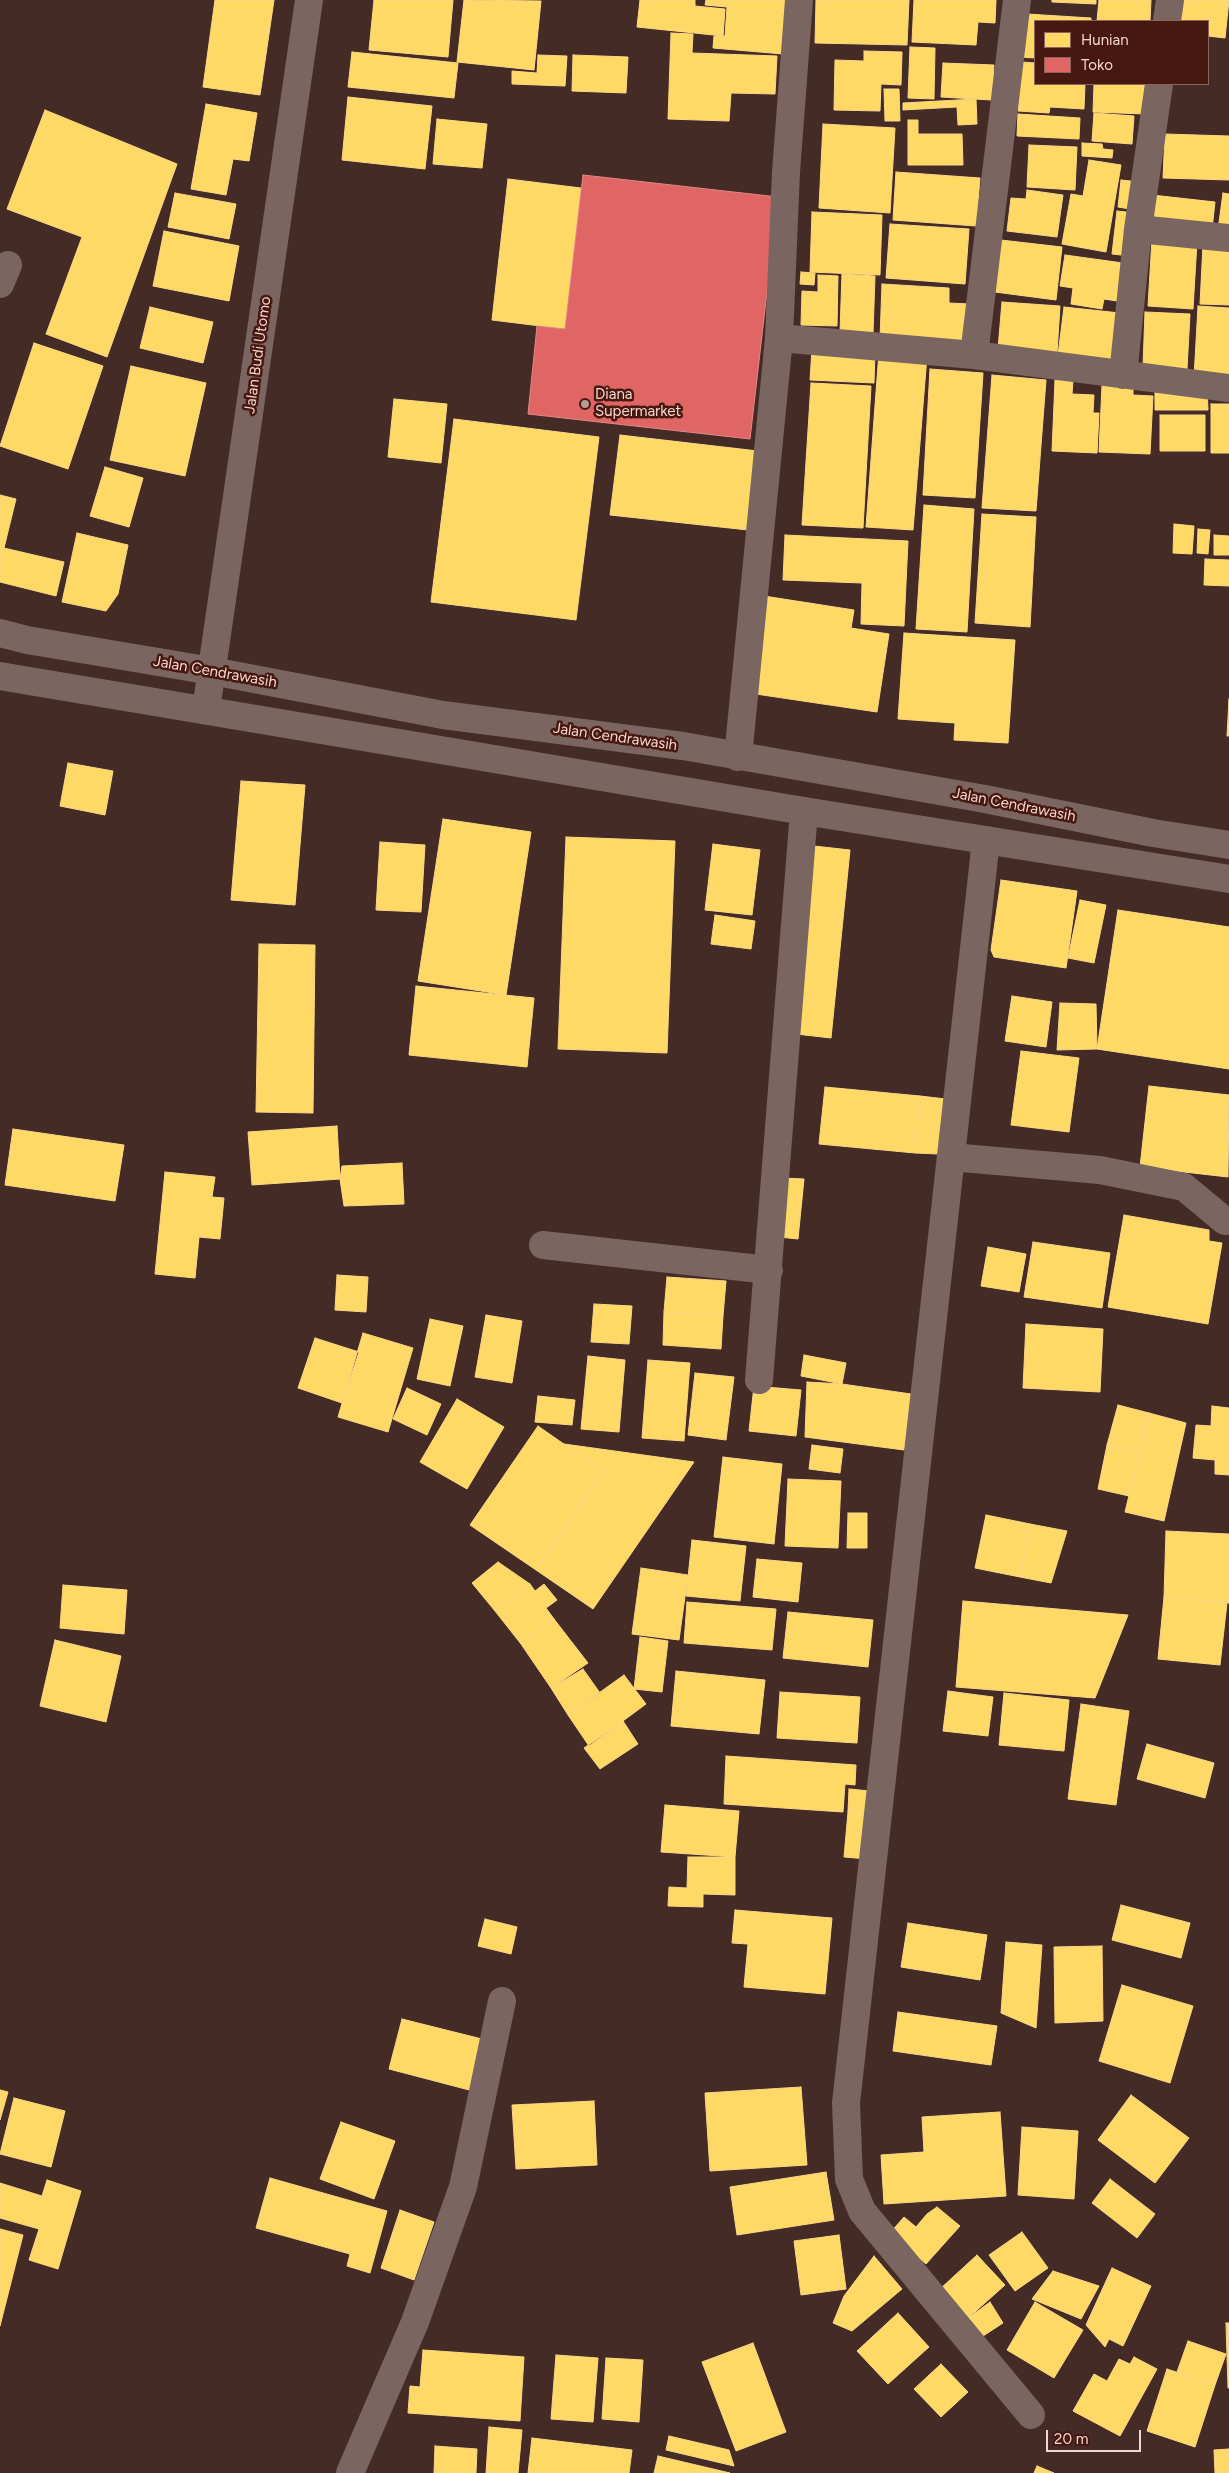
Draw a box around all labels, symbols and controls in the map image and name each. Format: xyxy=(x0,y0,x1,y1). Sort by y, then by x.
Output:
legend xyxy=(1034,20,1209,85)
text: Hunian xyxy=(1081,31,1129,49)
text: Toko xyxy=(1081,56,1113,74)
street label: Jalan Budi Utomo xyxy=(241,295,275,415)
place label: Diana Supermarket xyxy=(595,386,681,421)
marker: Diana Supermarket xyxy=(579,398,591,410)
street label: Jalan Cendrawasih xyxy=(152,652,278,692)
street label: Jalan Cendrawasih xyxy=(552,719,678,755)
street label: Jalan Cendrawasih xyxy=(951,784,1077,826)
scale bar xyxy=(1049,2420,1144,2452)
text: 20 m xyxy=(1054,2430,1088,2448)

